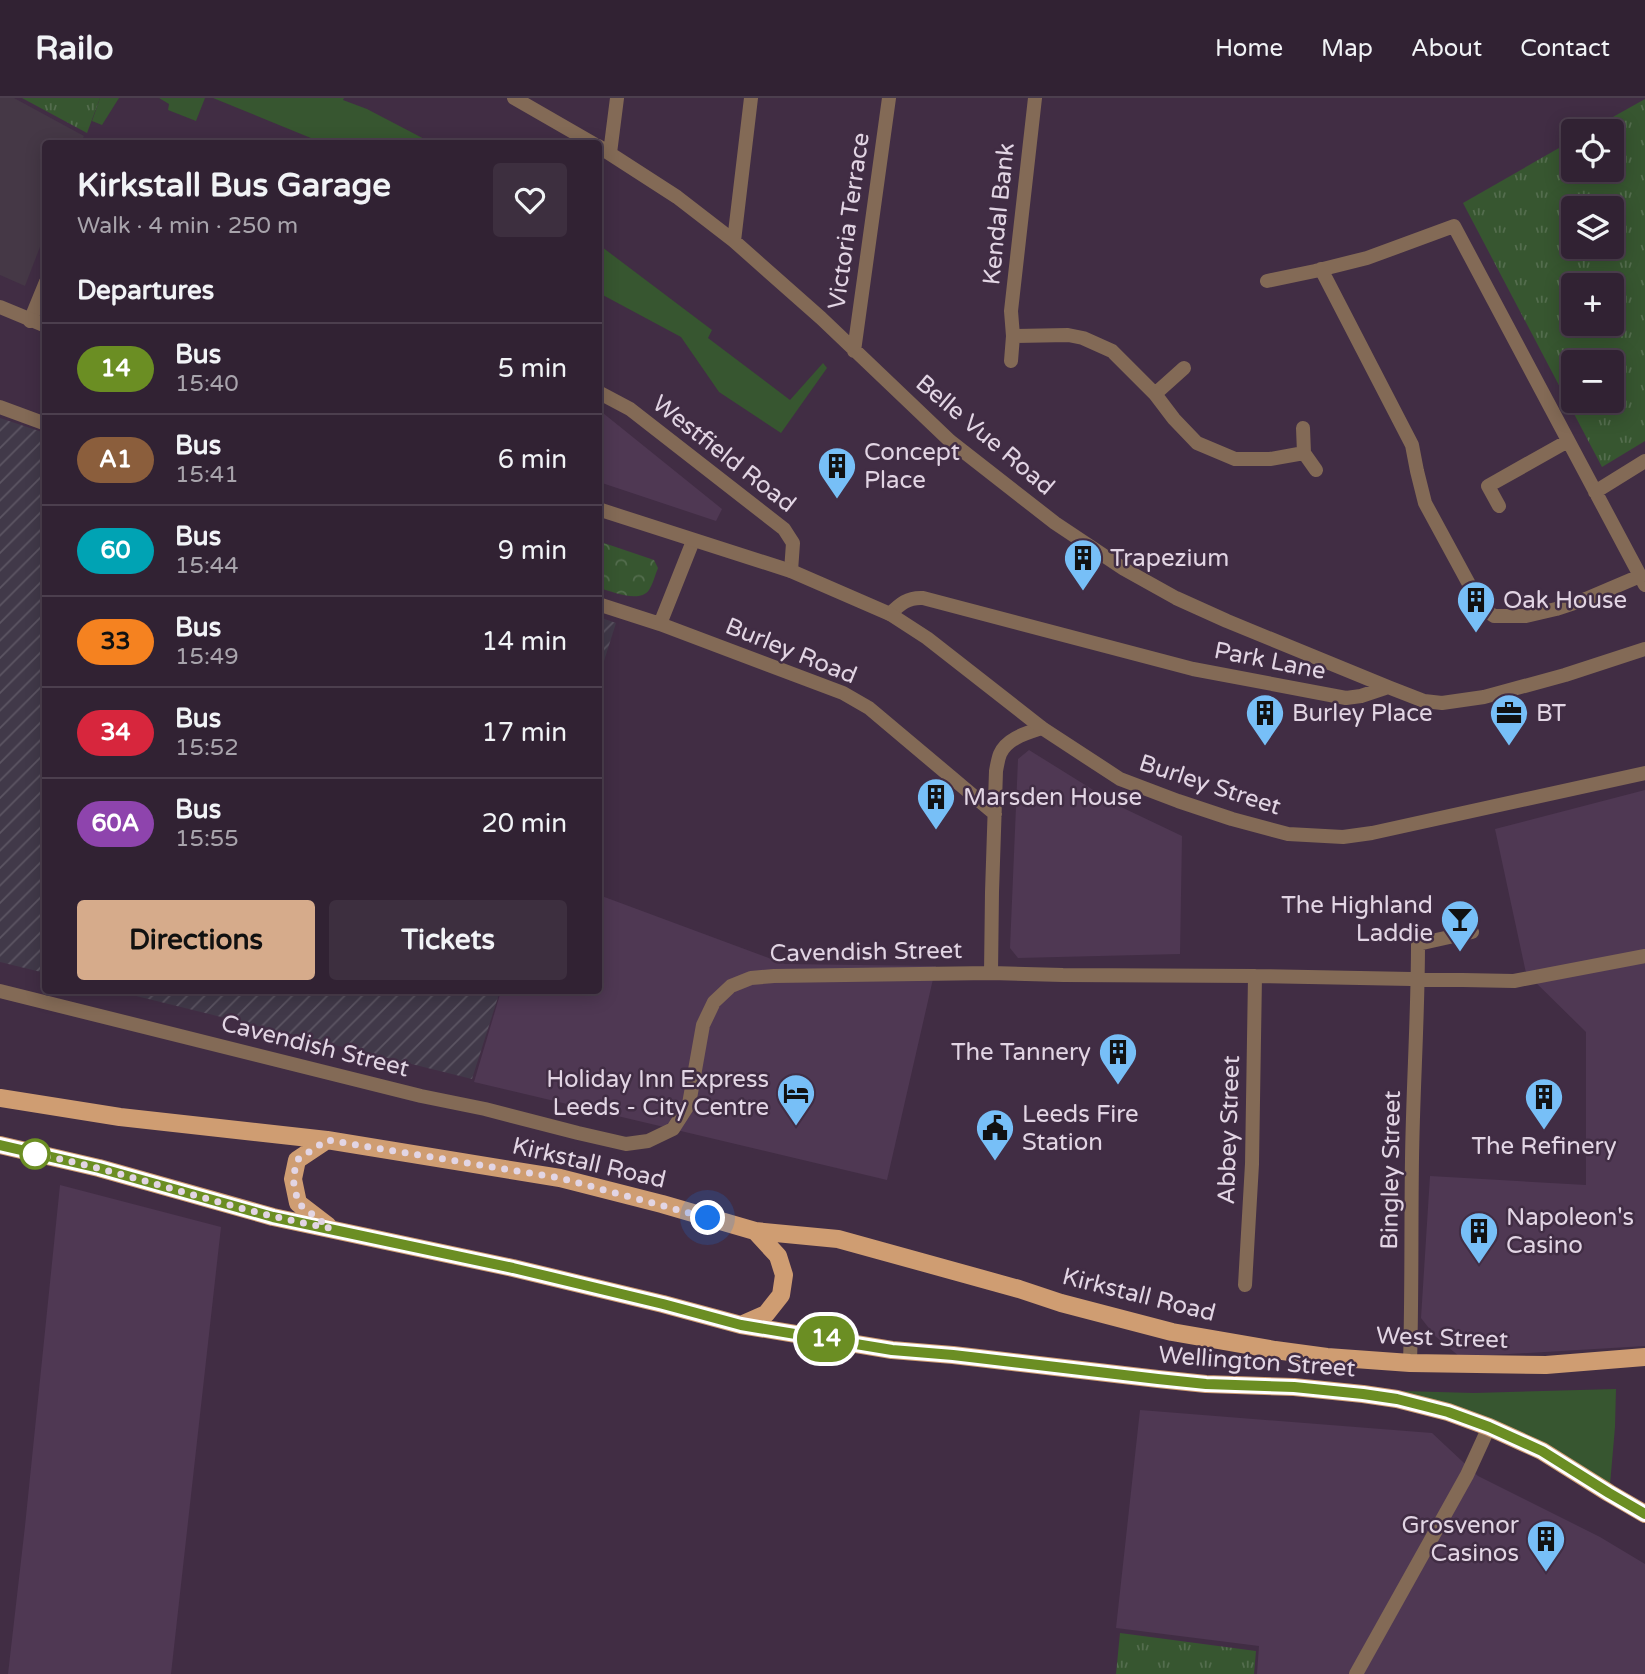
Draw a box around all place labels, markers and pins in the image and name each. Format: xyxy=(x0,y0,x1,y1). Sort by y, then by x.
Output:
place label: Concept Place xyxy=(864,438,960,495)
building icon: Concept Place xyxy=(816,445,858,500)
building icon: Trapezium xyxy=(1062,537,1104,592)
place label: Trapezium xyxy=(1110,544,1229,573)
building icon: Oak House xyxy=(1455,579,1497,634)
place label: Oak House xyxy=(1503,586,1627,615)
building icon: Burley Place xyxy=(1244,692,1286,747)
office icon: BT xyxy=(1488,692,1530,747)
place label: Burley Place xyxy=(1292,699,1433,728)
place label: BT xyxy=(1536,699,1567,728)
building icon: Marsden House xyxy=(915,776,957,831)
place label: Marsden House xyxy=(963,783,1142,812)
place label: The Highland Laddie xyxy=(1281,891,1433,948)
bar icon: The Highland Laddie xyxy=(1439,898,1481,953)
building icon: The Tannery xyxy=(1097,1031,1139,1086)
place label: The Tannery xyxy=(951,1038,1091,1067)
place label: Holiday Inn Express Leeds - City Centre xyxy=(546,1065,769,1122)
hotel icon: Holiday Inn Express Leeds - City Centre xyxy=(775,1072,817,1127)
building icon: The Refinery xyxy=(1523,1076,1565,1131)
place label: Leeds Fire Station xyxy=(1022,1100,1139,1157)
public building icon: Leeds Fire Station xyxy=(974,1107,1016,1162)
place label: The Refinery xyxy=(1471,1132,1617,1161)
unlabelled marker xyxy=(20,1139,50,1169)
place label: Napoleon's Casino xyxy=(1506,1203,1634,1260)
building icon: Napoleon's Casino xyxy=(1458,1210,1500,1265)
place label: Grosvenor Casinos xyxy=(1401,1511,1520,1568)
building icon: Grosvenor Casinos xyxy=(1525,1518,1567,1573)

